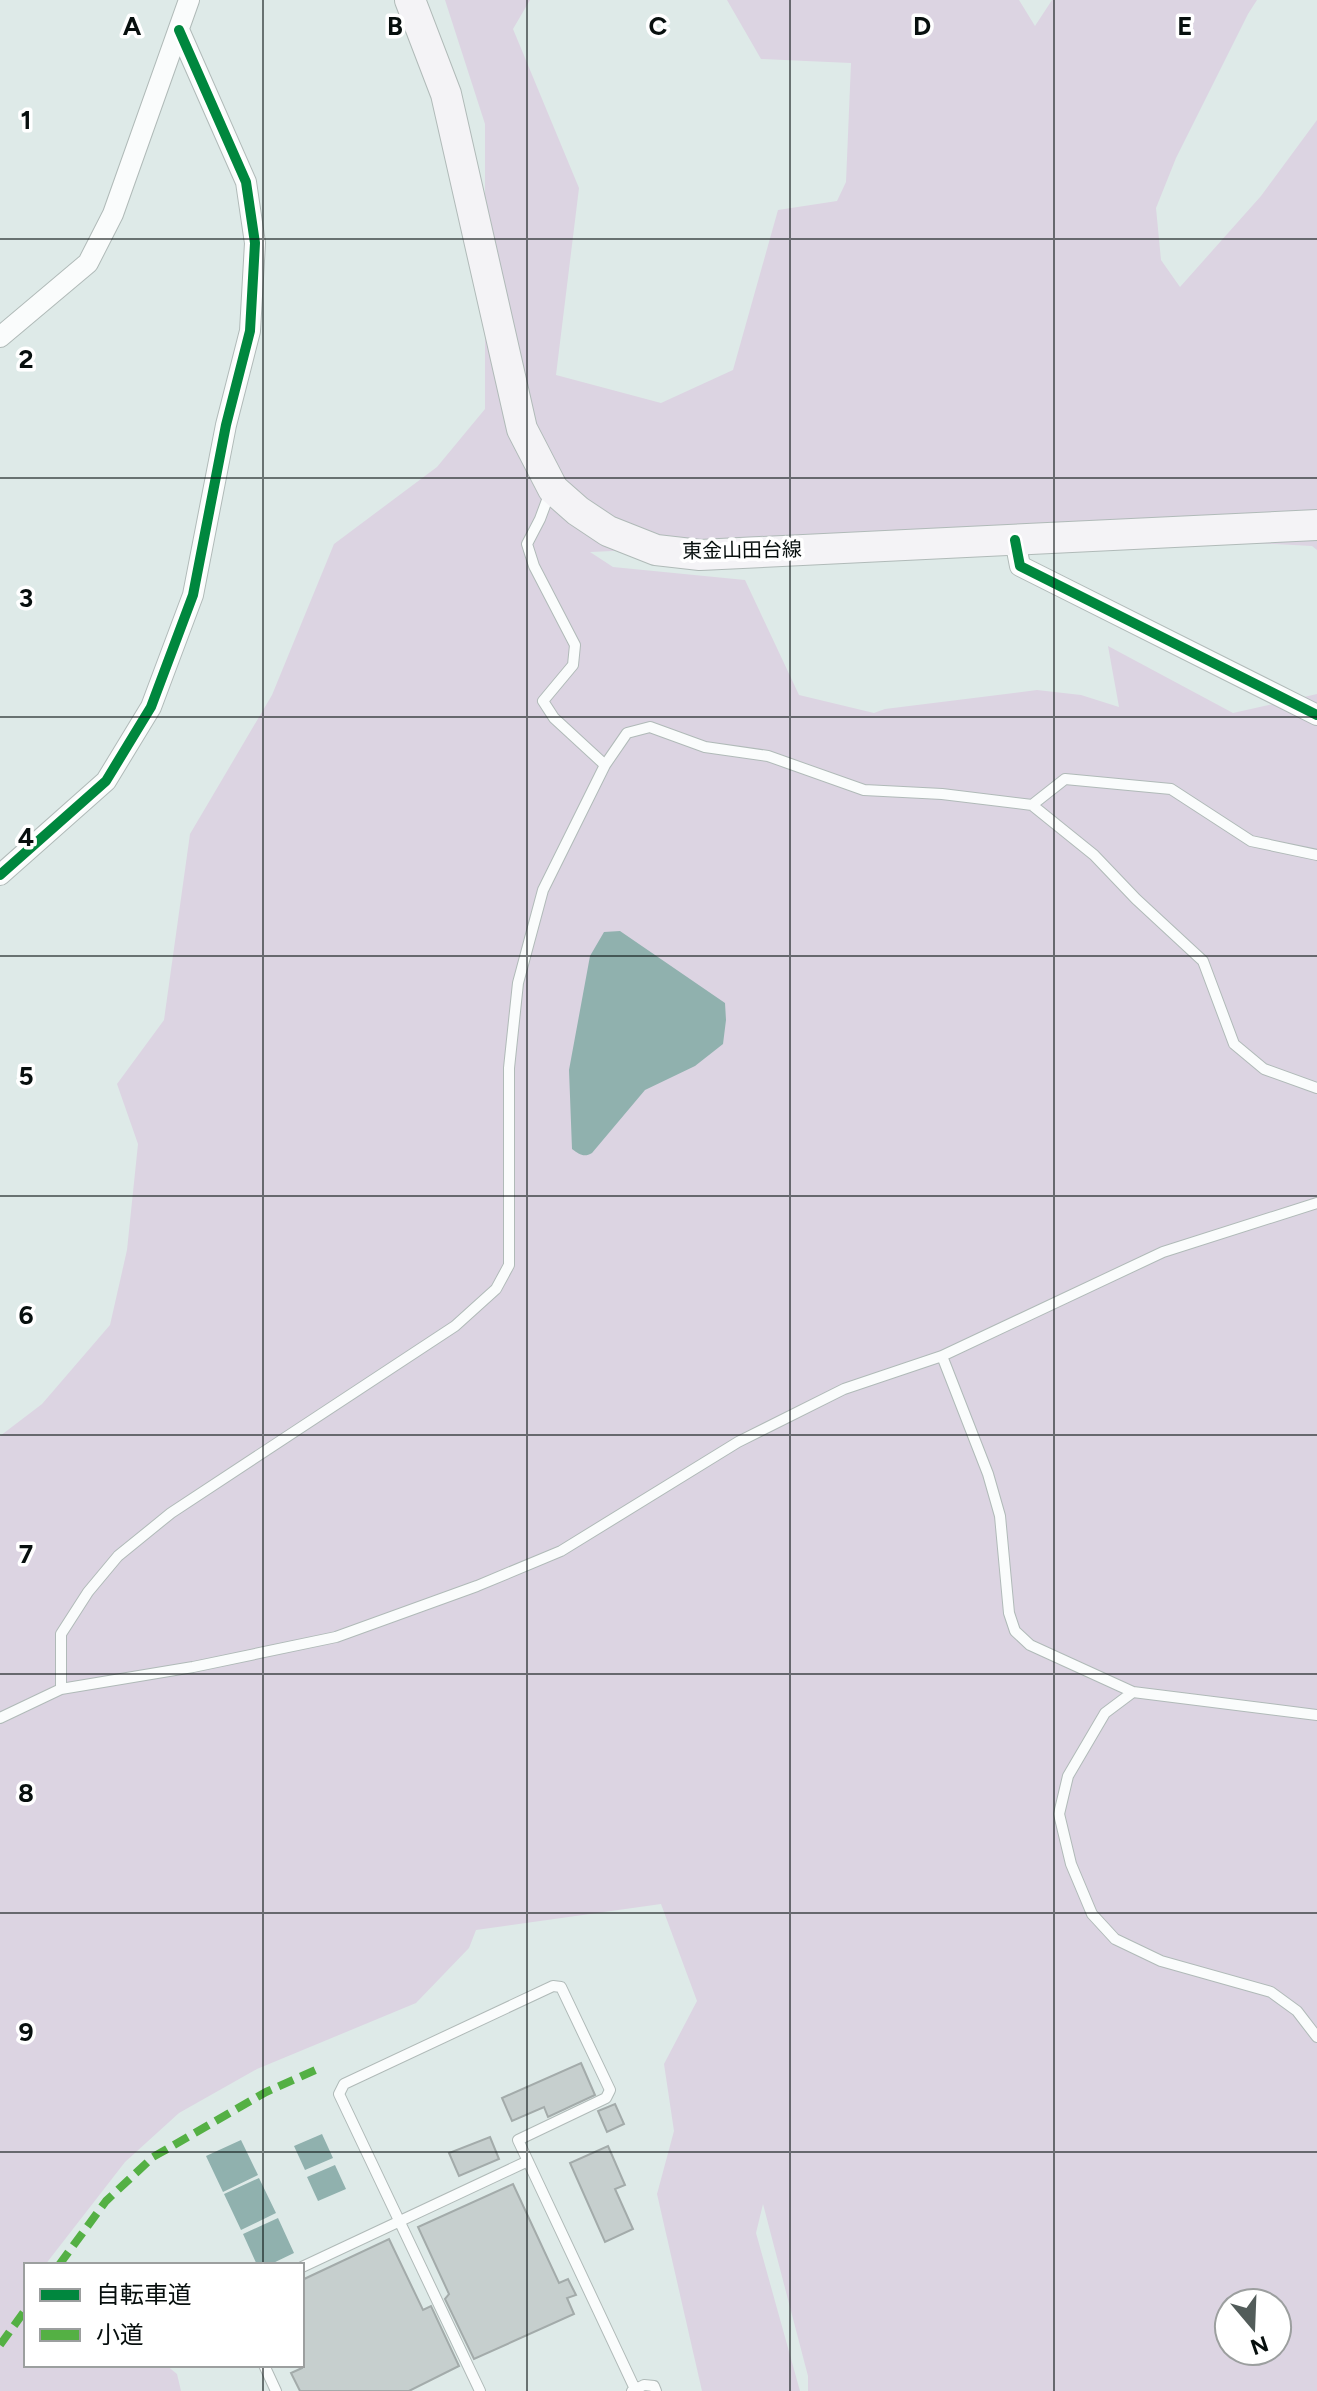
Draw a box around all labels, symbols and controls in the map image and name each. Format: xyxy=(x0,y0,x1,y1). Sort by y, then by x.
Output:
text: A xyxy=(123,10,142,42)
text: B xyxy=(387,10,403,42)
text: C xyxy=(649,10,668,42)
text: D xyxy=(913,10,931,42)
text: E xyxy=(1177,10,1193,42)
text: 1 xyxy=(21,104,31,136)
text: 2 xyxy=(18,343,34,375)
street label: 東金山田台線 xyxy=(682,537,802,563)
text: 3 xyxy=(19,582,33,614)
text: 4 xyxy=(18,821,34,853)
text: 5 xyxy=(18,1060,34,1092)
text: 6 xyxy=(18,1299,34,1331)
text: 7 xyxy=(19,1538,33,1570)
text: 8 xyxy=(18,1777,34,1809)
text: 9 xyxy=(18,2016,34,2048)
legend xyxy=(24,2263,304,2367)
text: 自転車道 xyxy=(96,2280,192,2309)
north arrow xyxy=(1213,2287,1293,2367)
text: 小道 xyxy=(96,2320,144,2349)
text: N xyxy=(1247,2330,1272,2361)

